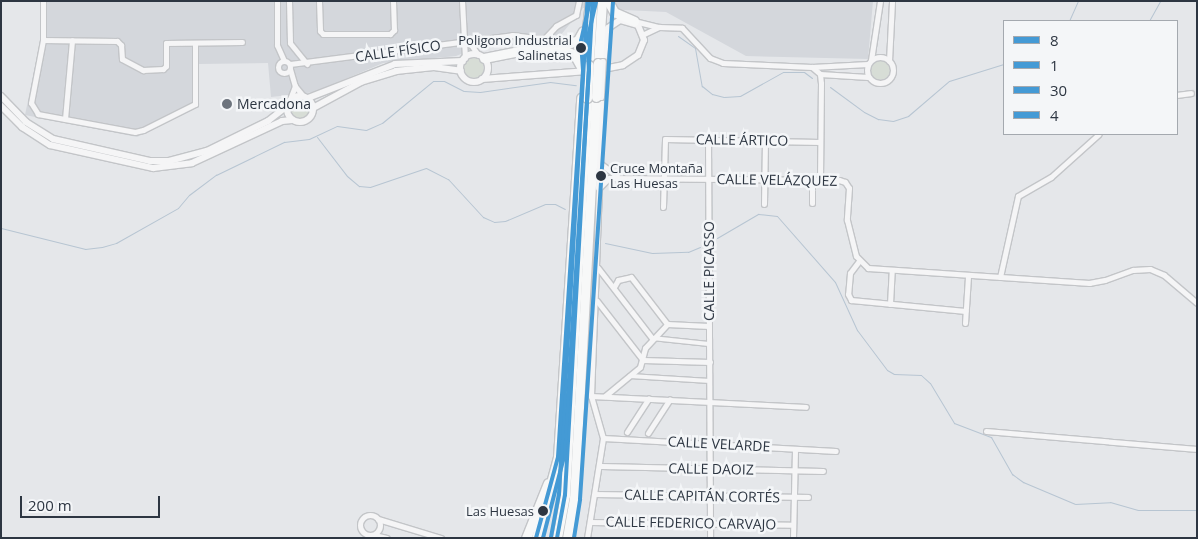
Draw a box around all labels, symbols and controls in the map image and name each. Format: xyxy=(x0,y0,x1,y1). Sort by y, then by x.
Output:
legend xyxy=(1003,20,1178,135)
text: 8 xyxy=(1050,30,1059,50)
place label: Poligono Industrial Salinetas xyxy=(458,33,572,64)
street label: CALLE FÍSICO xyxy=(354,37,442,65)
marker: Poligono Industrial Salinetas xyxy=(576,43,586,53)
text: 1 xyxy=(1050,55,1059,75)
text: 30 xyxy=(1050,80,1067,100)
place label: Mercadona xyxy=(237,96,311,112)
marker: Mercadona xyxy=(221,98,233,110)
text: 4 xyxy=(1050,105,1059,125)
street label: CALLE ÁRTICO xyxy=(696,131,788,149)
place label: Cruce Montaña Las Huesas xyxy=(610,161,703,192)
marker: Cruce Montaña Las Huesas xyxy=(596,171,606,181)
street label: CALLE VELÁZQUEZ xyxy=(716,171,838,189)
street label: CALLE PICASSO xyxy=(701,221,717,321)
street label: CALLE VELARDE xyxy=(667,433,771,455)
street label: CALLE DAOIZ xyxy=(668,460,754,478)
scale bar xyxy=(22,486,162,518)
street label: CALLE CAPITÁN CORTÉS xyxy=(624,486,780,506)
text: 200 m xyxy=(28,495,72,515)
place label: Las Huesas xyxy=(466,503,534,519)
marker: Las Huesas xyxy=(538,506,548,516)
street label: CALLE FEDERICO CARVAJO xyxy=(606,513,776,533)

